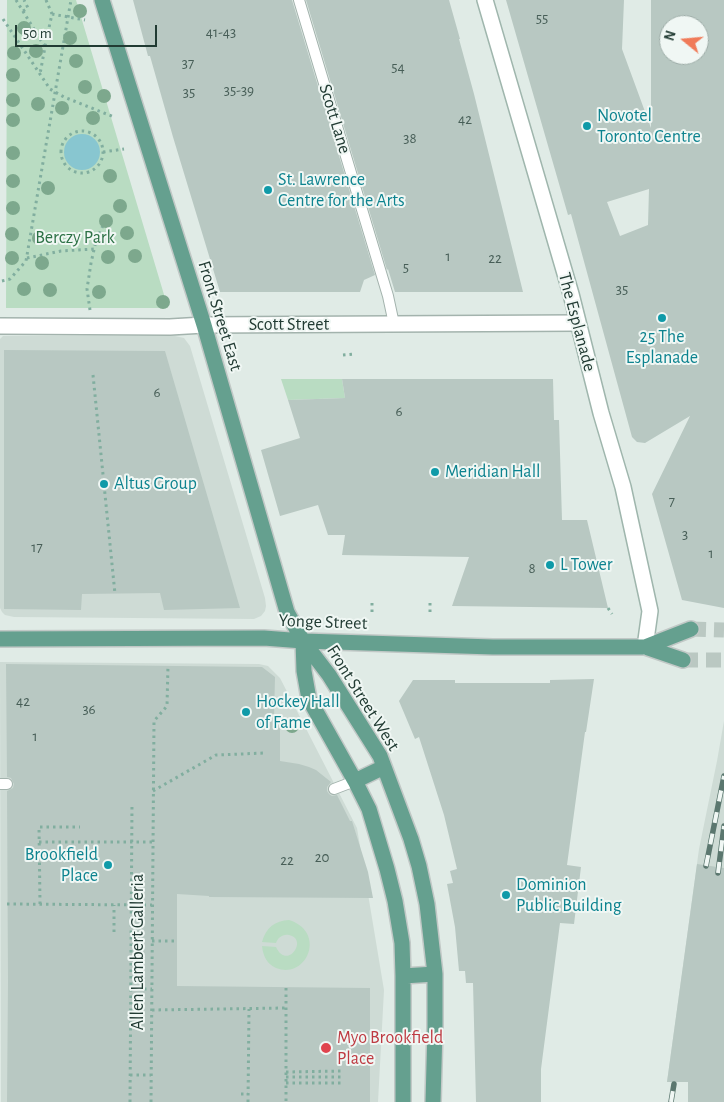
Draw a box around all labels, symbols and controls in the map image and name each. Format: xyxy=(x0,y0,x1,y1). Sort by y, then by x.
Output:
house number: 55 xyxy=(536,9,548,27)
scale bar xyxy=(18,15,160,47)
north arrow xyxy=(659,15,709,65)
house number: 41-43 xyxy=(206,23,236,41)
text: 50 m xyxy=(23,26,52,41)
text: N xyxy=(662,29,679,43)
house number: 37 xyxy=(182,54,194,72)
house number: 54 xyxy=(391,58,405,76)
house number: 35-39 xyxy=(224,81,254,99)
street label: Scott Lane xyxy=(314,82,356,156)
house number: 35 xyxy=(183,83,195,101)
place label: Novotel Toronto Centre xyxy=(597,105,701,148)
house number: 42 xyxy=(458,110,472,128)
marker: Novotel Toronto Centre xyxy=(581,120,593,132)
house number: 38 xyxy=(403,129,417,147)
place label: St. Lawrence Centre for the Arts xyxy=(278,169,405,212)
marker: St. Lawrence Centre for the Arts xyxy=(262,184,274,196)
park label: Berczy Park xyxy=(35,227,115,249)
house number: 1 xyxy=(445,247,451,265)
house number: 22 xyxy=(488,249,502,267)
street label: Front Street East xyxy=(193,258,247,374)
house number: 5 xyxy=(403,258,409,276)
street label: The Esplanade xyxy=(553,270,601,374)
house number: 35 xyxy=(616,280,628,298)
marker: 25 The Esplanade xyxy=(656,312,668,324)
street label: Scott Street xyxy=(249,314,329,336)
place label: 25 The Esplanade xyxy=(626,326,698,368)
house number: 6 xyxy=(153,383,161,401)
house number: 6 xyxy=(395,402,403,420)
place label: Meridian Hall xyxy=(445,461,541,483)
marker: Meridian Hall xyxy=(429,466,441,478)
place label: Altus Group xyxy=(114,473,197,495)
marker: Altus Group xyxy=(98,478,110,490)
house number: 7 xyxy=(669,492,675,510)
house number: 3 xyxy=(682,525,688,543)
house number: 17 xyxy=(31,538,43,556)
house number: 1 xyxy=(708,544,714,562)
place label: L Tower xyxy=(560,554,613,576)
house number: 8 xyxy=(528,559,536,577)
marker: L Tower xyxy=(544,559,556,571)
street label: Yonge Street xyxy=(278,610,368,634)
street label: Front Street West xyxy=(322,641,404,755)
place label: Hockey Hall of Fame xyxy=(256,691,340,734)
house number: 42 xyxy=(16,692,30,710)
house number: 36 xyxy=(82,700,96,718)
marker: Hockey Hall of Fame xyxy=(240,706,252,718)
house number: 1 xyxy=(32,727,38,745)
place label: Brookfield Place xyxy=(25,844,98,886)
house number: 20 xyxy=(315,848,329,866)
house number: 22 xyxy=(280,851,294,869)
marker: Brookfield Place xyxy=(102,859,114,871)
street label: Allen Lambert Galleria xyxy=(127,874,149,1030)
place label: Dominion Public Building xyxy=(516,874,622,916)
marker: Dominion Public Building xyxy=(500,889,512,901)
place label: Myo Brookfield Place xyxy=(337,1027,443,1070)
marker: Myo Brookfield Place xyxy=(319,1041,333,1055)

